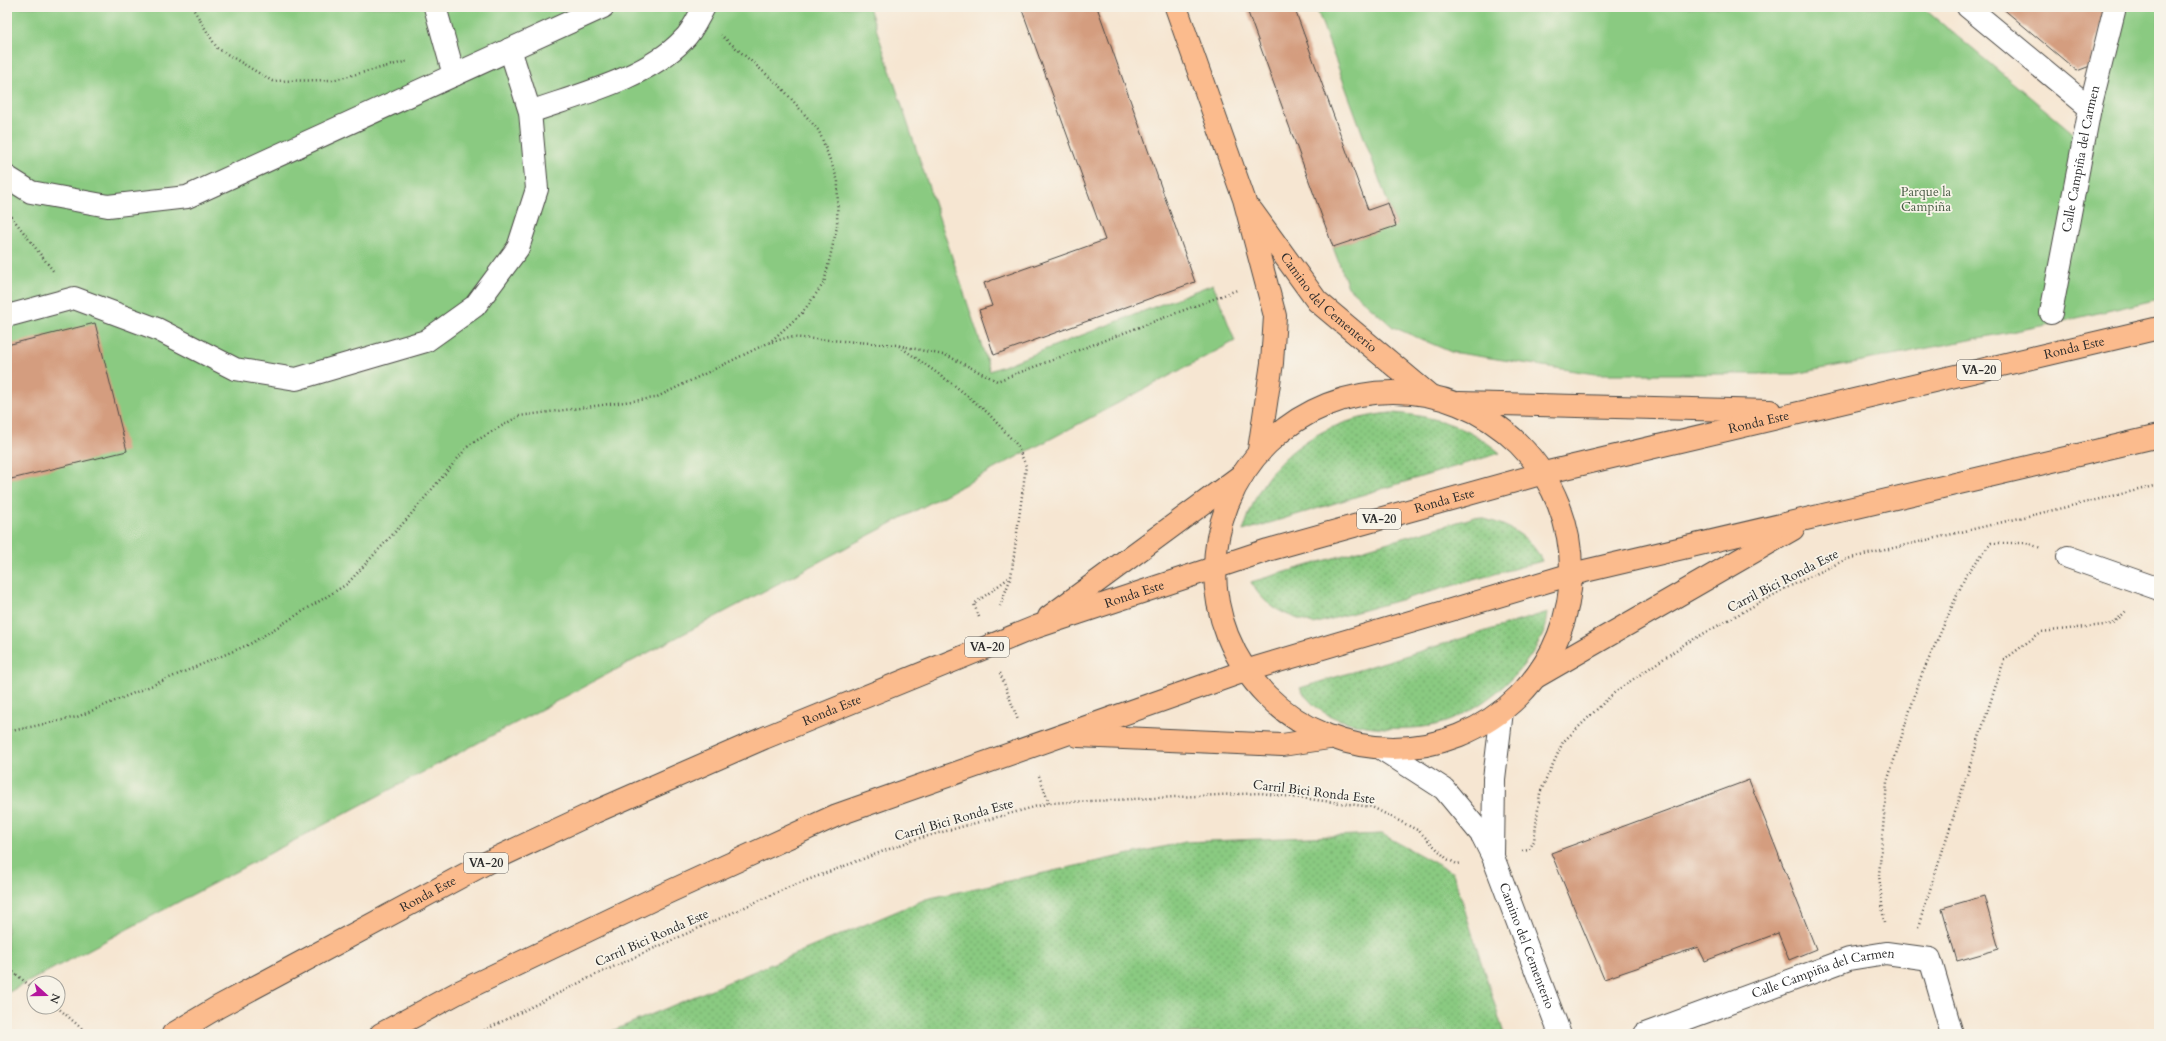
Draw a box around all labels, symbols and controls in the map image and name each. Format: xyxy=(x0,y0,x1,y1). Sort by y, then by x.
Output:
street label: Calle Campiña del Carmen xyxy=(2058,83,2104,234)
park label: Parque la Campiña xyxy=(1901,183,1952,216)
street label: Camino del Cementerio xyxy=(1276,249,1381,357)
street label: Ronda Este xyxy=(2042,332,2106,364)
road number: VA-20 xyxy=(1957,360,2001,380)
street label: Ronda Este xyxy=(1727,406,1791,438)
street label: Ronda Este xyxy=(1412,484,1477,518)
road number: VA-20 xyxy=(1357,509,1401,529)
street label: Carril Bici Ronda Este xyxy=(1724,545,1842,617)
street label: Ronda Este xyxy=(1102,576,1167,613)
road number: VA-20 xyxy=(965,637,1009,657)
street label: Ronda Este xyxy=(800,690,864,730)
street label: Carril Bici Ronda Este xyxy=(1252,776,1376,808)
street label: Carril Bici Ronda Este xyxy=(892,794,1016,846)
road number: VA-20 xyxy=(464,853,508,873)
street label: Ronda Este xyxy=(397,872,460,917)
street label: Camino del Cementerio xyxy=(1495,880,1559,1011)
street label: Carril Bici Ronda Este xyxy=(592,905,712,971)
street label: Calle Campiña del Carmen xyxy=(1749,944,1897,1003)
north arrow xyxy=(26,975,66,1015)
text: N xyxy=(46,991,64,1006)

